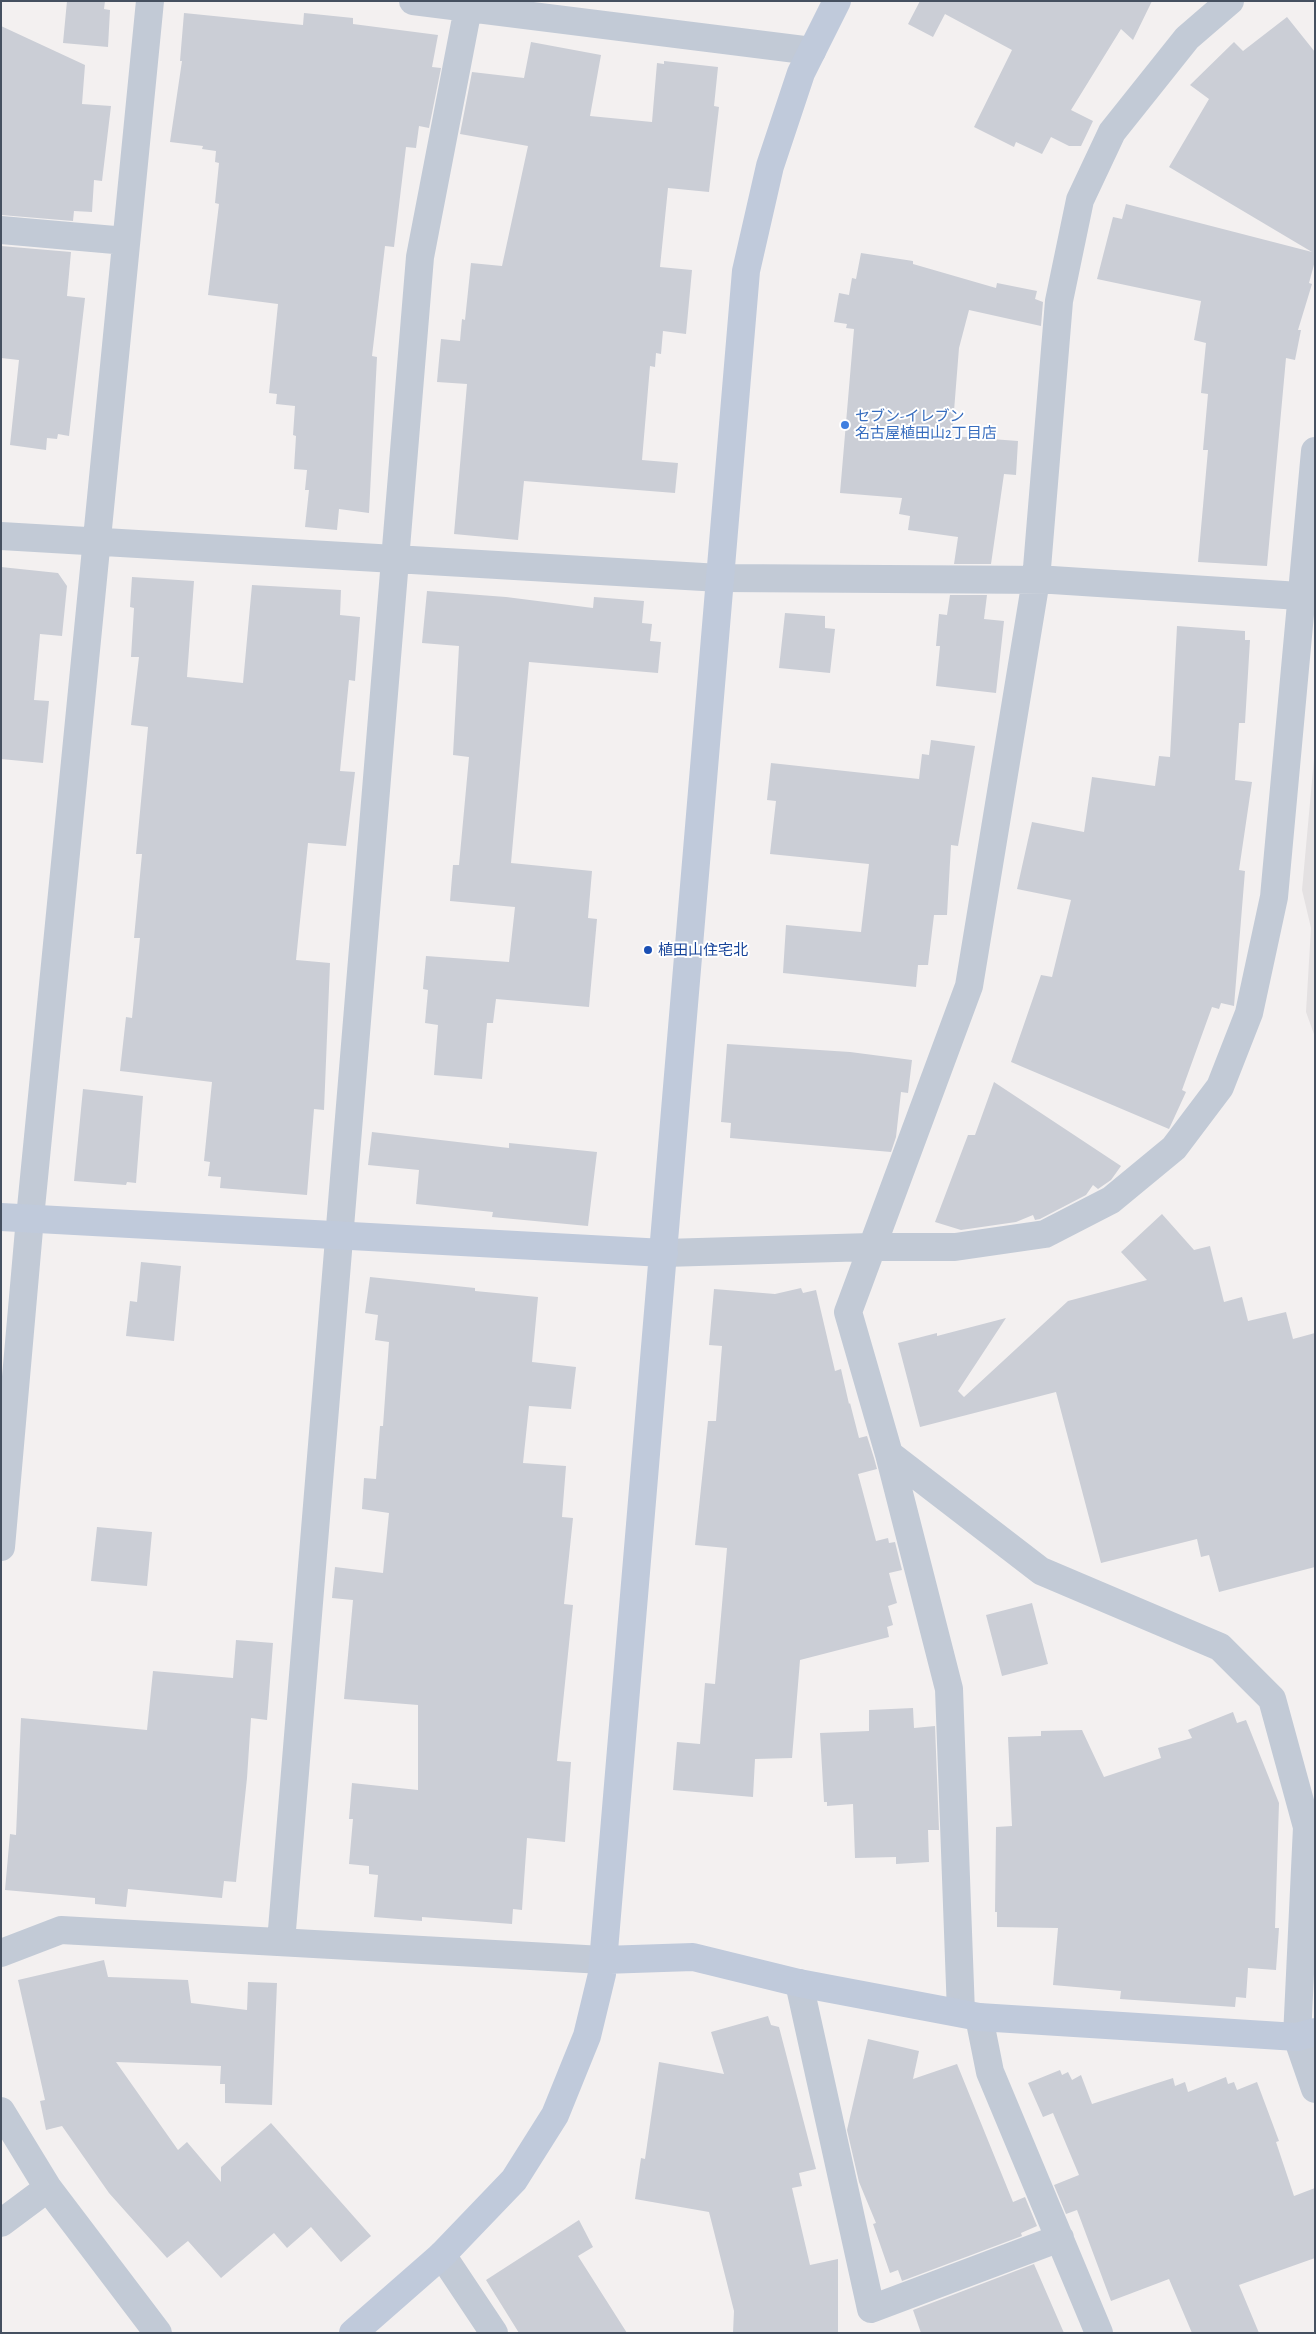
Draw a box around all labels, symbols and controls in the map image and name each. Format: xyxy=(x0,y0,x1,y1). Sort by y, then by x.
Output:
place label: セブン-イレブン 名古屋植田山2丁目店 xyxy=(855,407,997,442)
marker: セブン-イレブン 名古屋植田山2丁目店 xyxy=(839,419,851,431)
place label: 植田山住宅北 xyxy=(658,941,748,959)
marker: 植田山住宅北 xyxy=(642,944,654,956)

